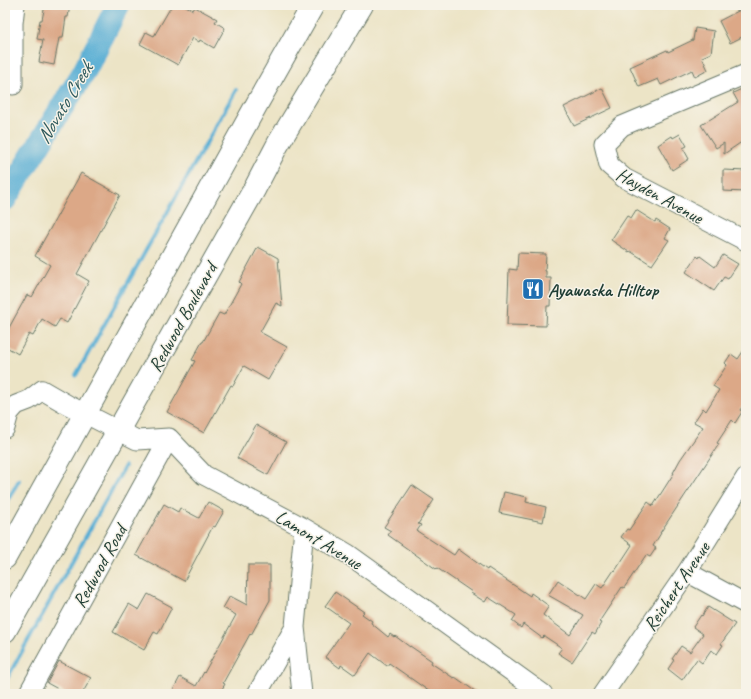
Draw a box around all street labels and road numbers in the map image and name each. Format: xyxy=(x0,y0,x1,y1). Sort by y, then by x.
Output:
street label: Hayden Avenue xyxy=(612,162,709,230)
street label: Redwood Boulevard xyxy=(143,256,224,376)
street label: Lamont Avenue xyxy=(271,505,368,576)
street label: Redwood Road xyxy=(67,518,134,612)
street label: Reichert Avenue xyxy=(638,536,717,636)

